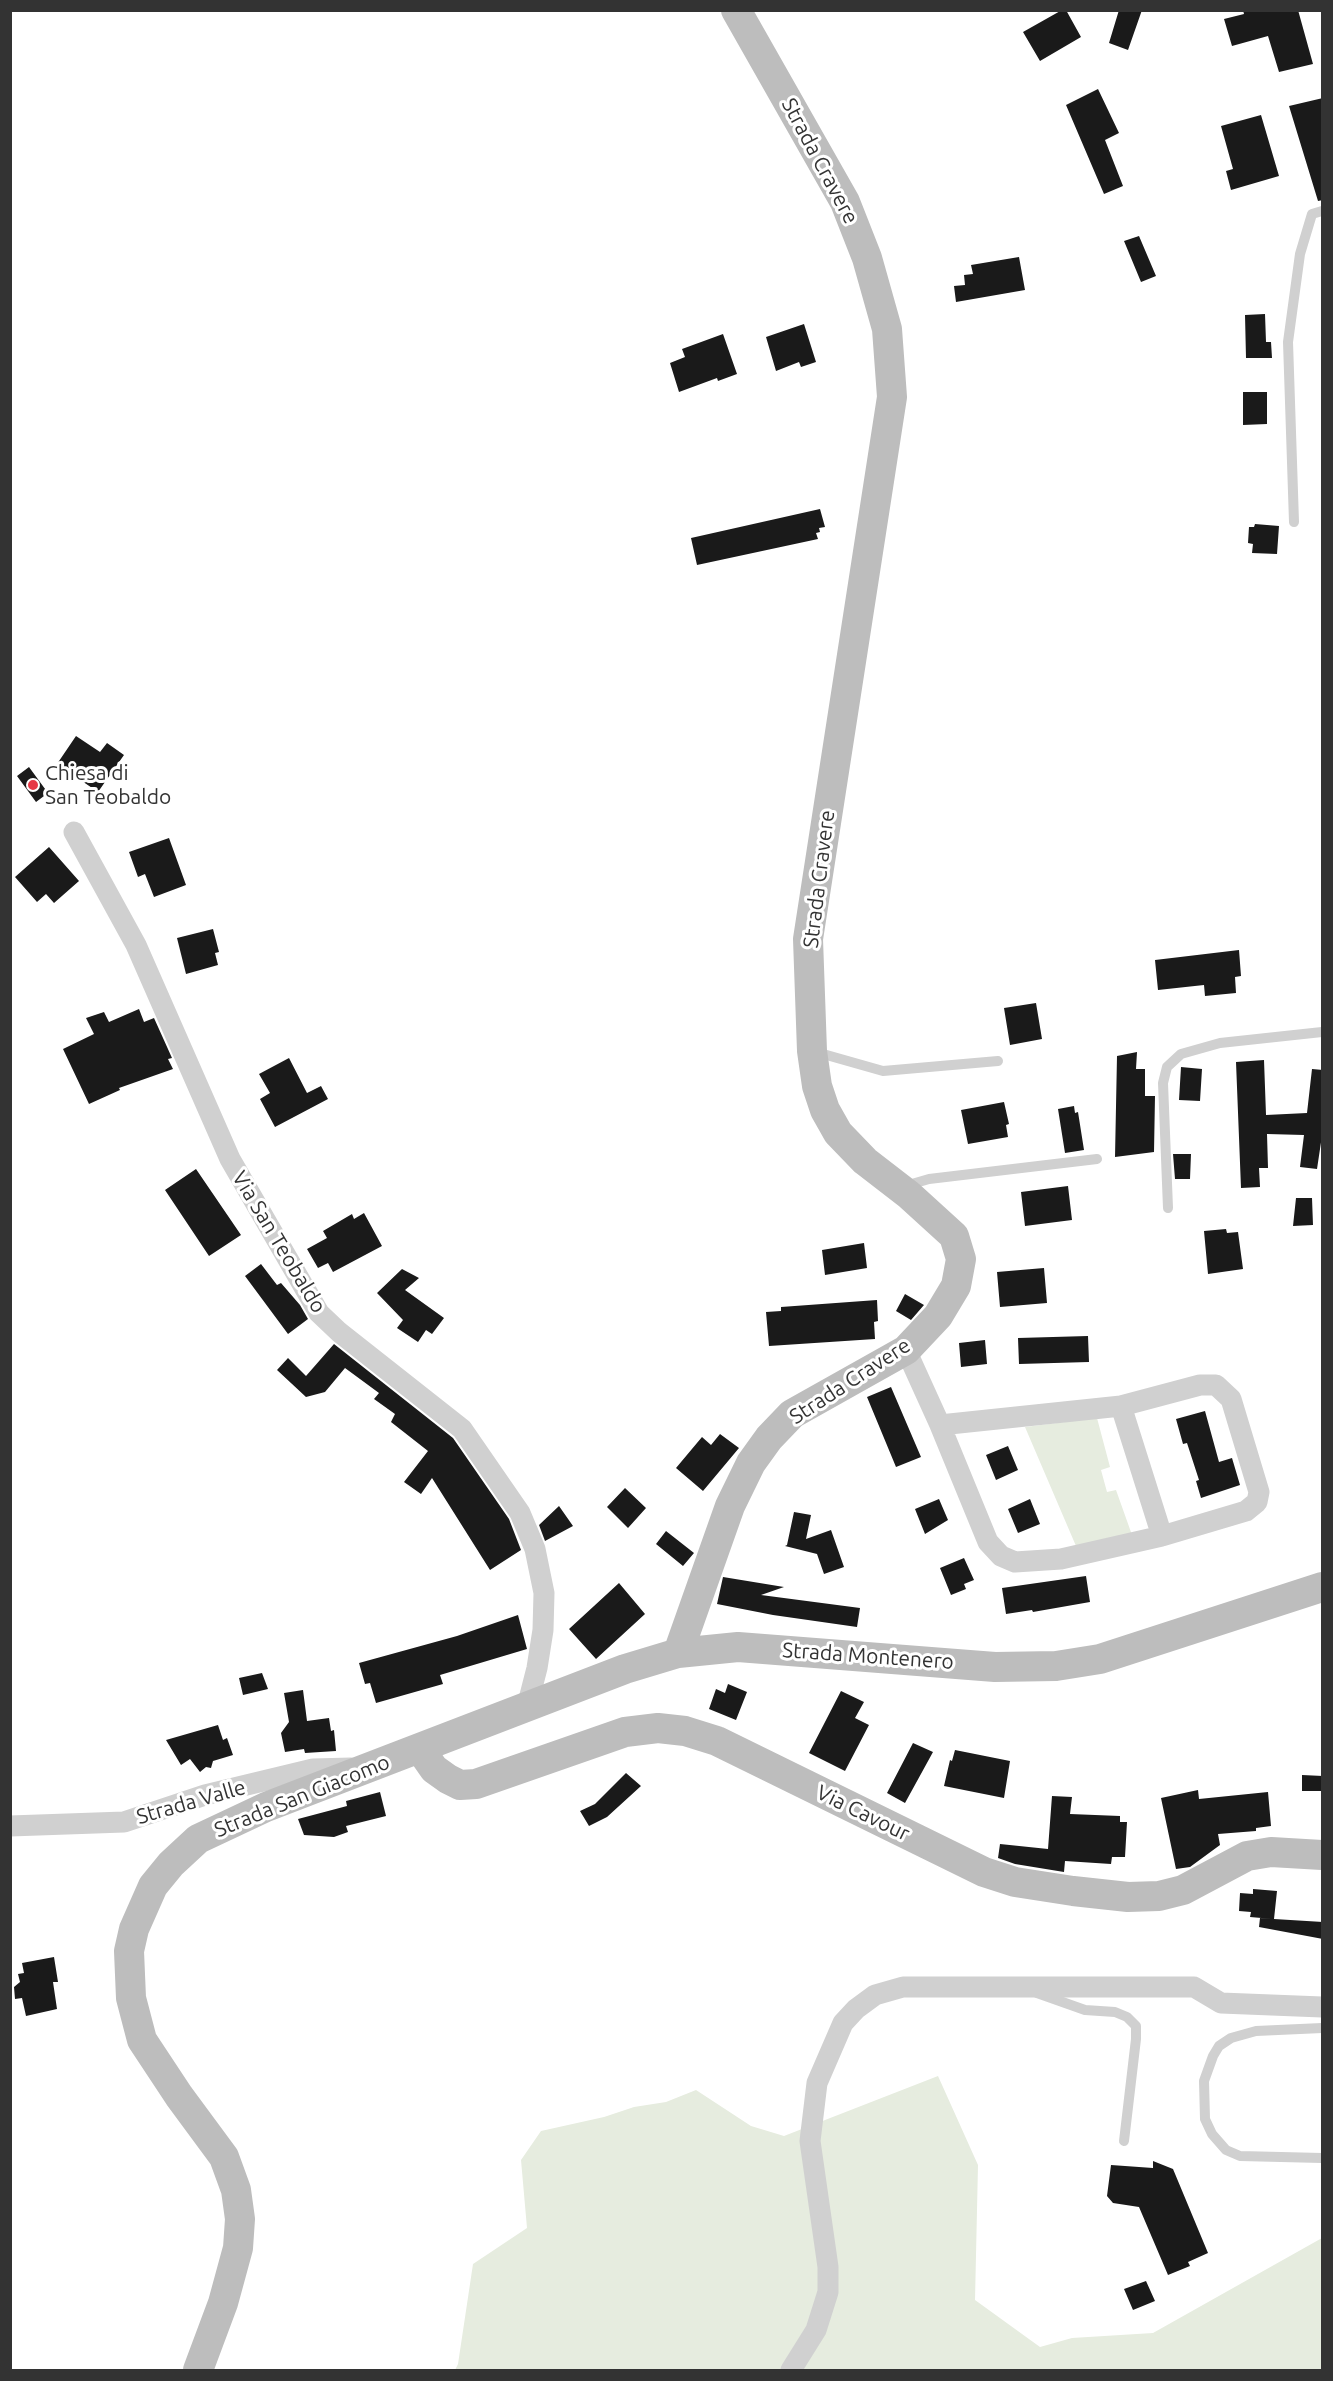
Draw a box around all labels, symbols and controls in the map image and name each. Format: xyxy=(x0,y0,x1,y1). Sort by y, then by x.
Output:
street label: Strada Cravere xyxy=(776,94,864,228)
place label: Chiesa di San Teobaldo xyxy=(45,760,171,810)
marker: Chiesa di San Teobaldo xyxy=(26,778,40,792)
street label: Strada Cravere xyxy=(798,809,840,949)
street label: Via San Teobaldo xyxy=(227,1166,331,1318)
street label: Strada Cravere xyxy=(785,1333,915,1429)
street label: Strada Montenero xyxy=(781,1637,955,1675)
street label: Strada San Giacomo xyxy=(211,1749,393,1843)
street label: Strada Valle xyxy=(134,1774,248,1830)
street label: Via Cavour xyxy=(812,1780,914,1846)

